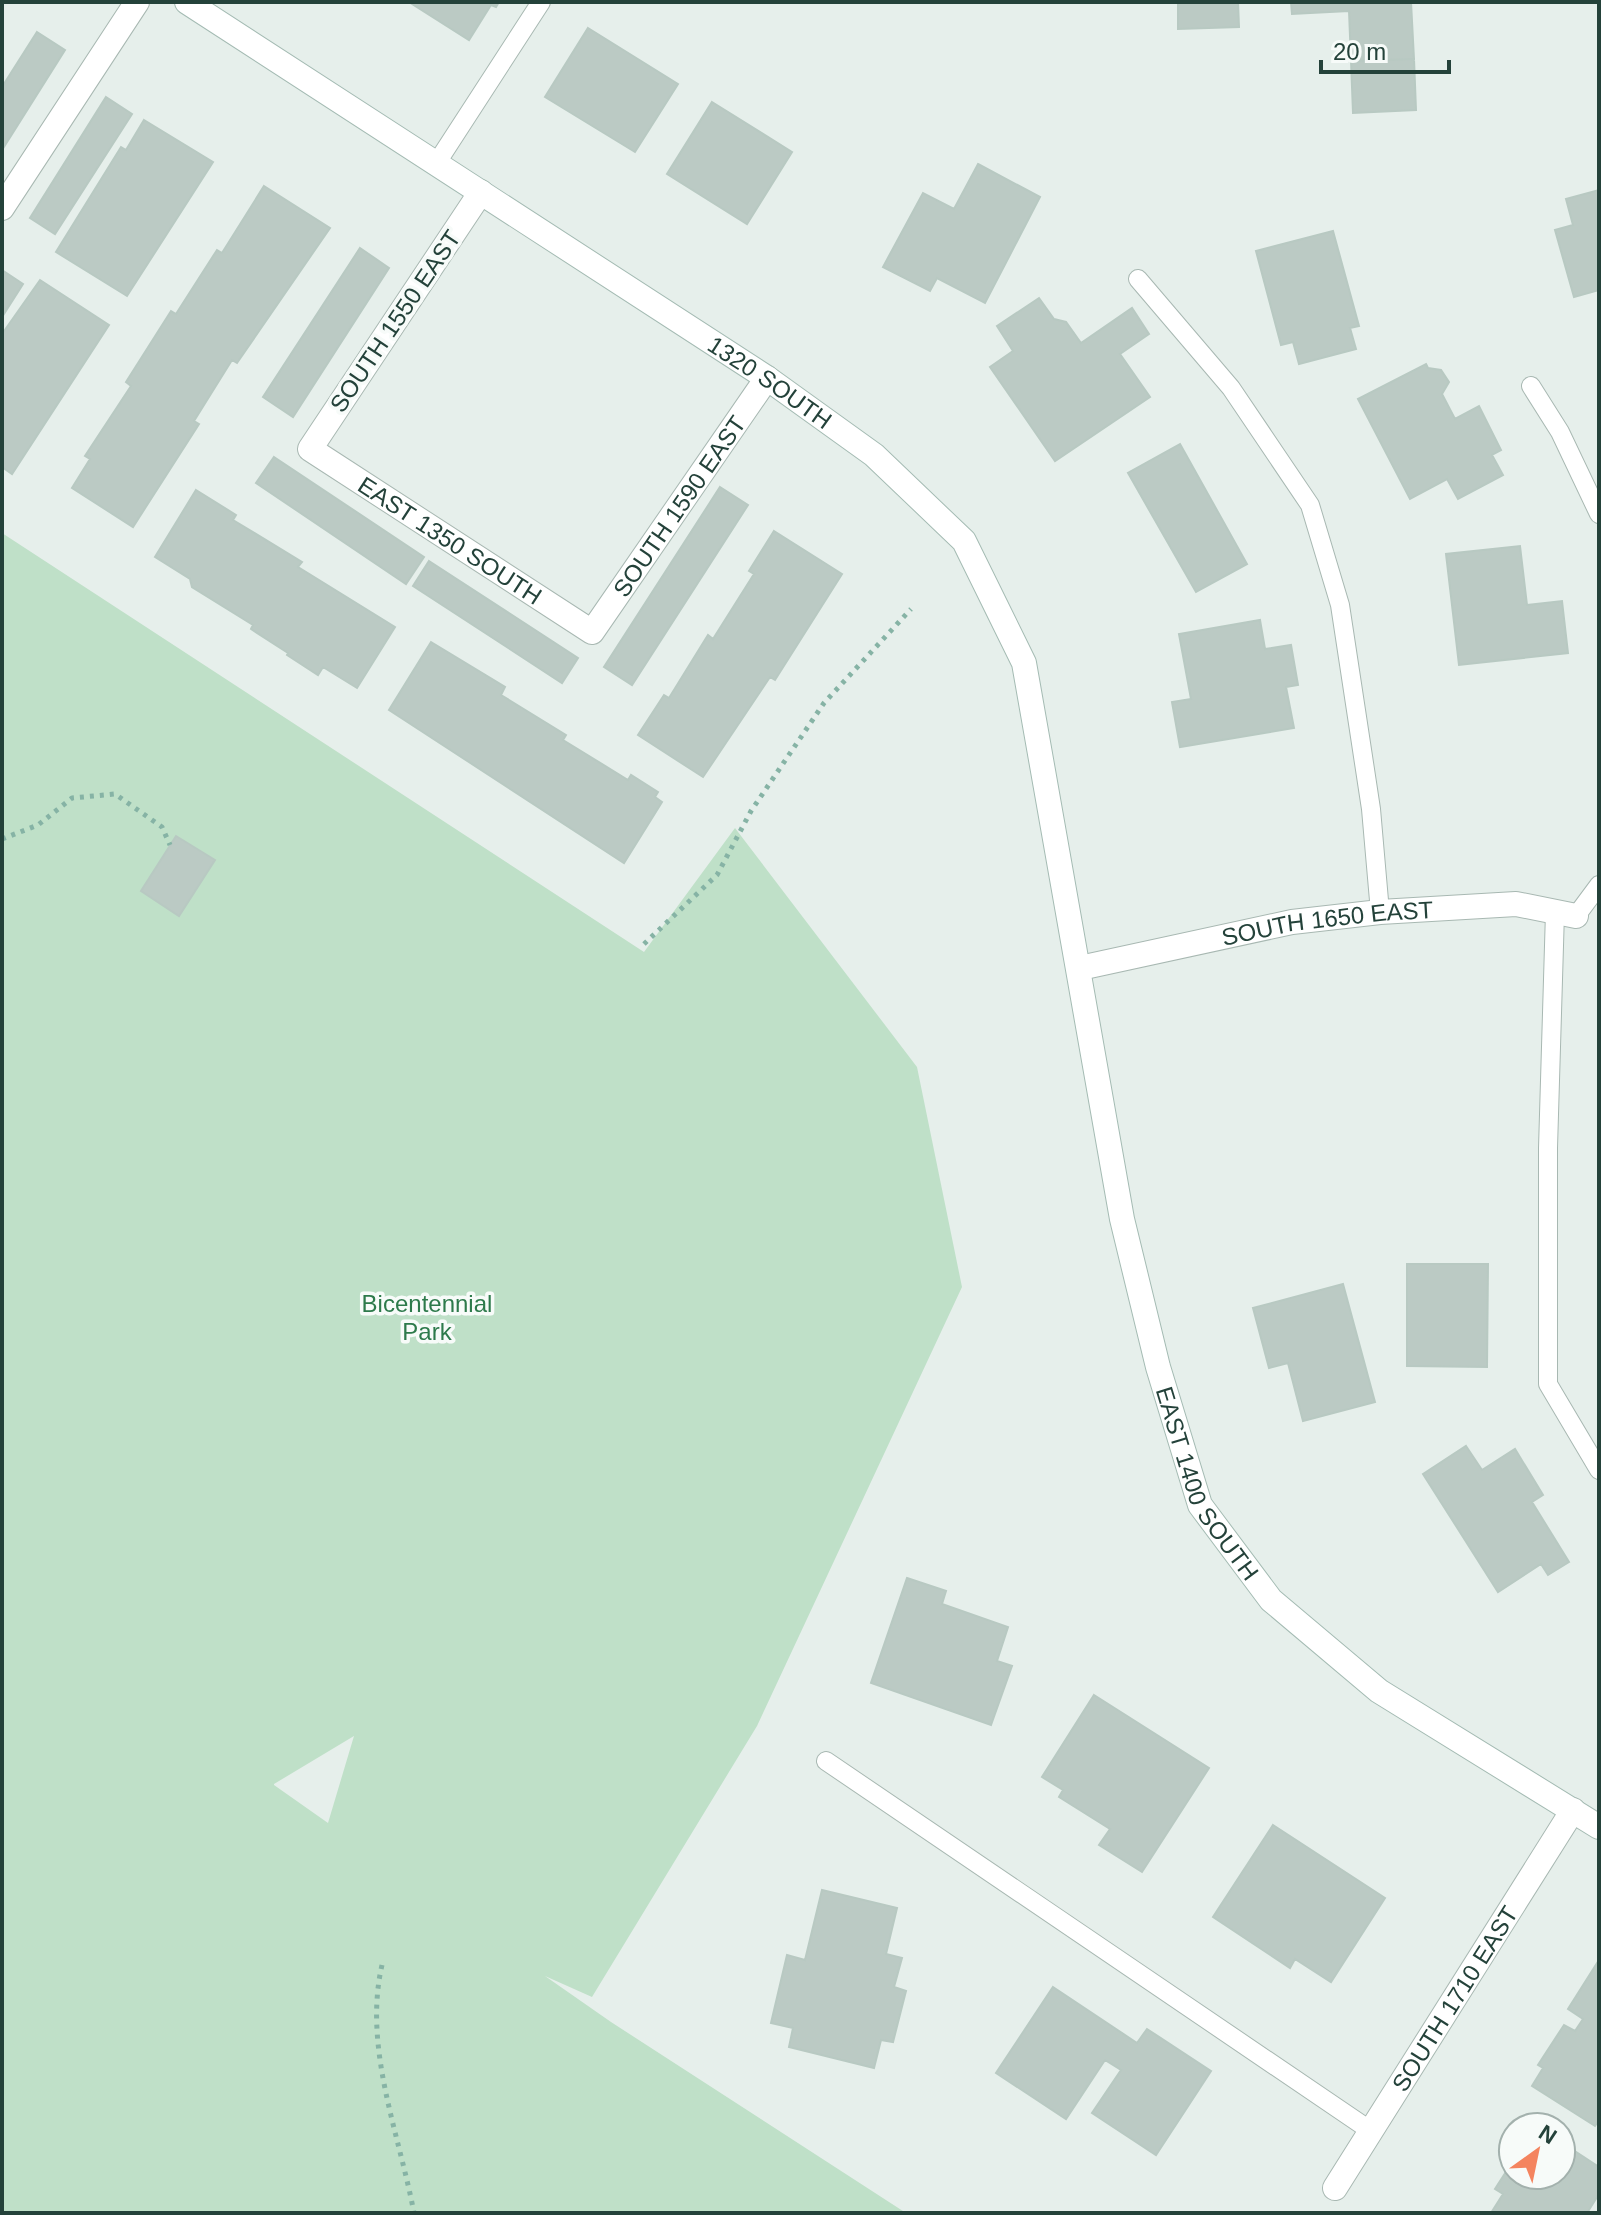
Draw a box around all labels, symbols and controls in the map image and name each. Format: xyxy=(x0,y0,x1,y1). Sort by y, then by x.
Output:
scale bar xyxy=(1321,24,1449,74)
text: 20 m xyxy=(1333,38,1386,65)
street label: SOUTH 1550 EAST xyxy=(324,225,466,417)
street label: 1320 SOUTH xyxy=(703,330,837,434)
street label: SOUTH 1590 EAST xyxy=(607,410,751,601)
street label: EAST 1350 SOUTH xyxy=(354,471,547,609)
street label: SOUTH 1650 EAST xyxy=(1219,895,1434,950)
park label: Bicentennial Park xyxy=(362,1290,492,1345)
street label: EAST 1400 SOUTH xyxy=(1151,1383,1265,1585)
street label: SOUTH 1710 EAST xyxy=(1386,1901,1523,2096)
north arrow xyxy=(1497,2111,1577,2191)
text: N xyxy=(1534,2120,1561,2149)

